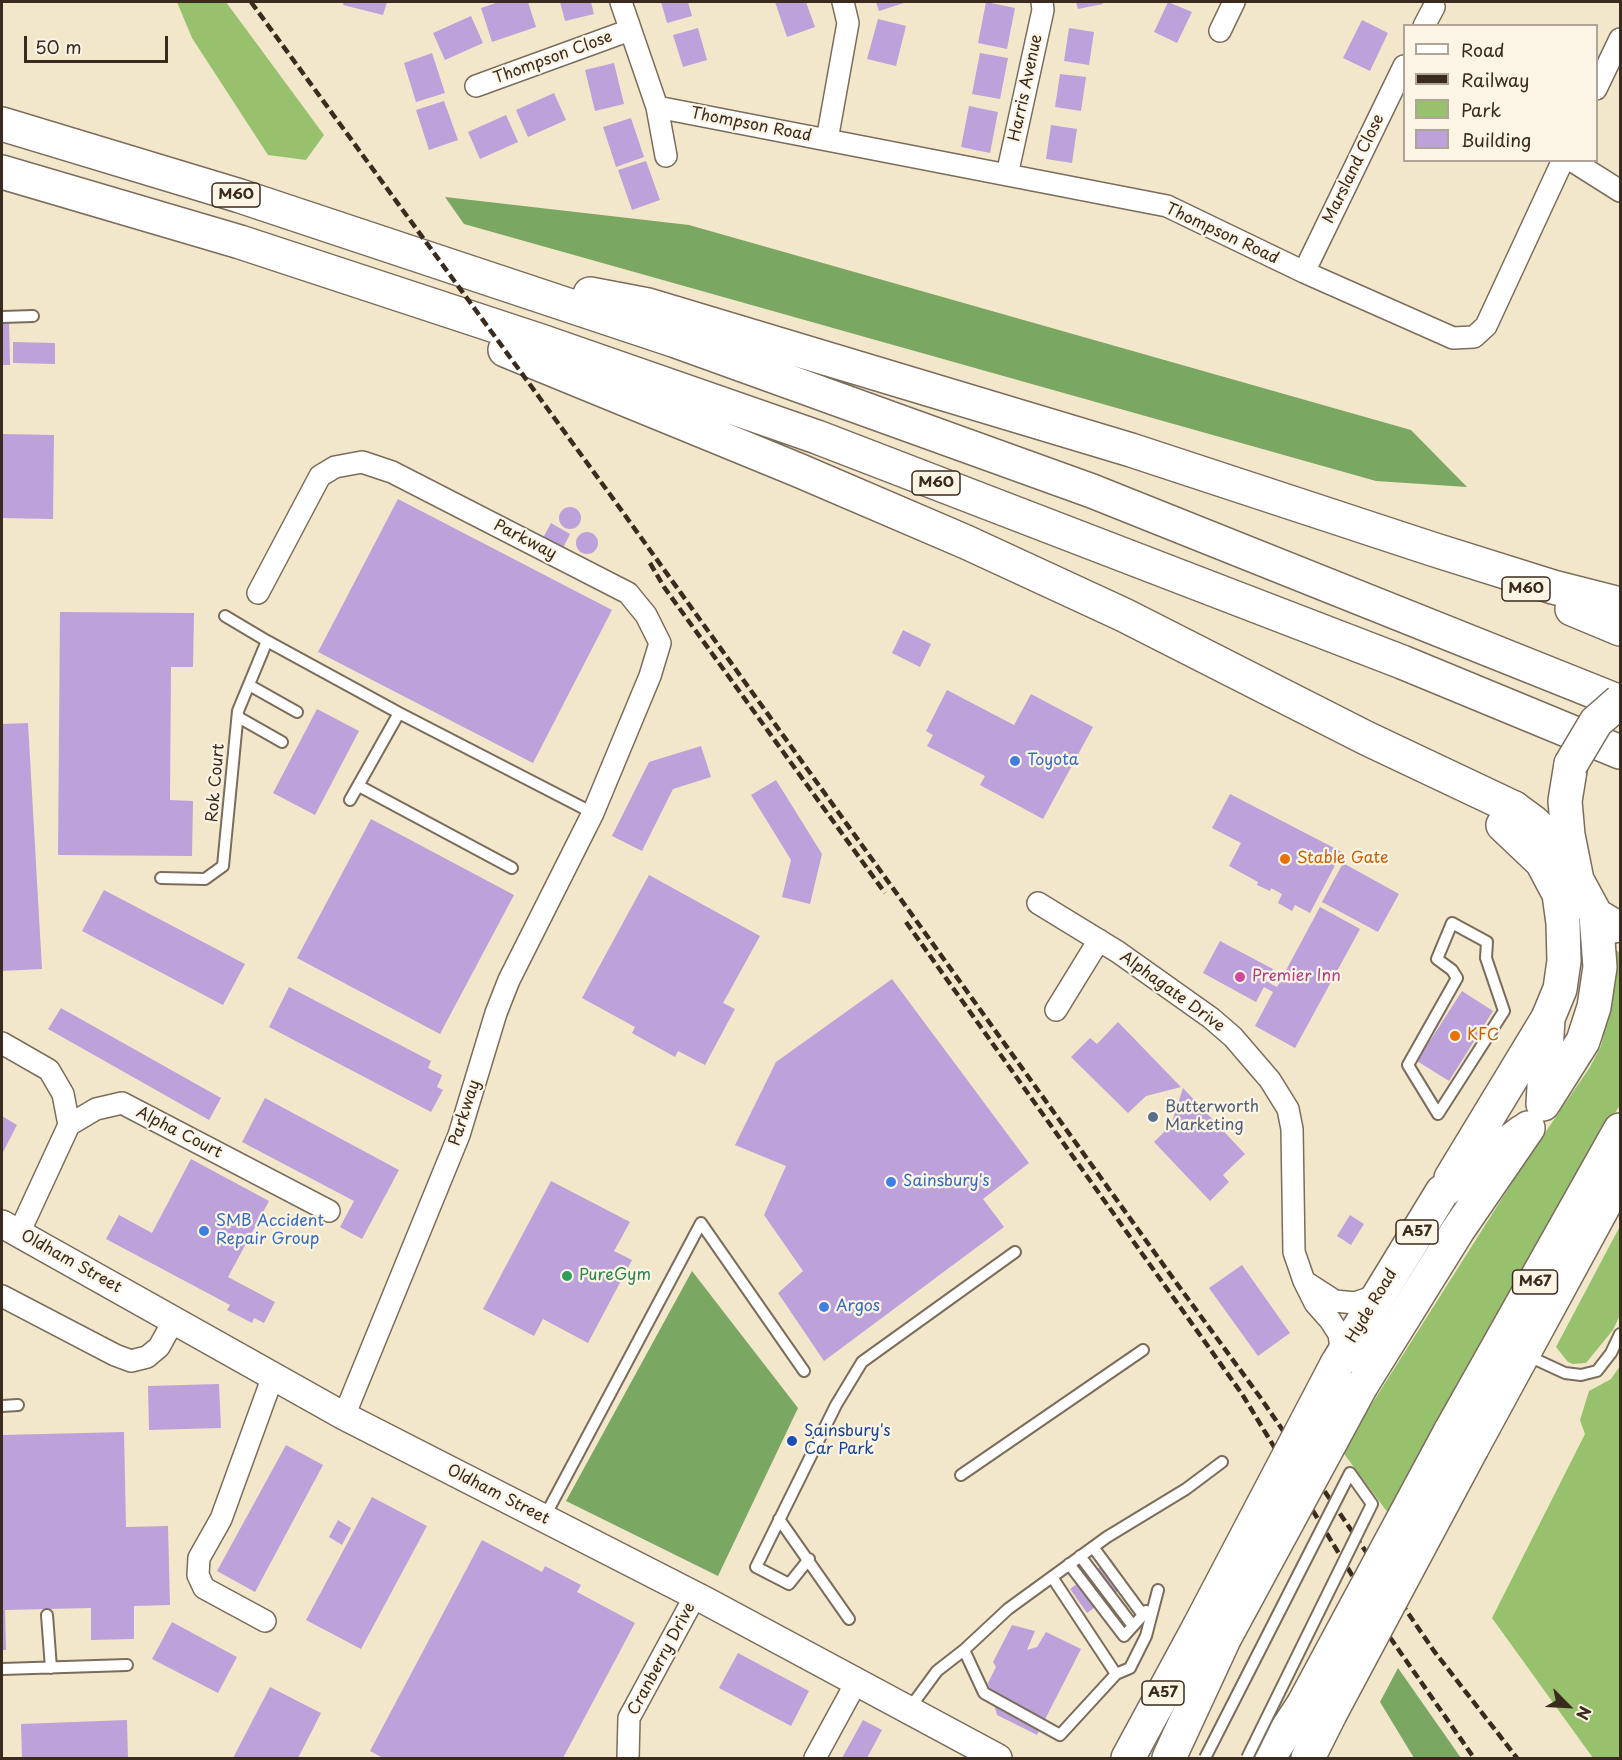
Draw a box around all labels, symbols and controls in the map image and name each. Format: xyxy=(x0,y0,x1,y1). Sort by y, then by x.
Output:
scale bar xyxy=(27,24,171,62)
legend xyxy=(1403,24,1598,162)
street label: Thompson Close xyxy=(491,28,615,88)
text: 50 m xyxy=(35,33,82,60)
street label: Harris Avenue xyxy=(1005,33,1047,143)
text: Road xyxy=(1461,36,1505,63)
text: Railway xyxy=(1461,66,1529,93)
text: Park xyxy=(1461,96,1501,123)
street label: Thompson Road xyxy=(689,104,813,146)
street label: Marsland Close xyxy=(1319,111,1389,227)
text: Building xyxy=(1461,126,1531,153)
road number: M60 xyxy=(212,183,260,207)
street label: Thompson Road xyxy=(1162,199,1282,269)
road number: M60 xyxy=(912,471,960,495)
street label: Parkway xyxy=(490,516,560,564)
road number: M60 xyxy=(1502,577,1550,601)
street label: Rok Court xyxy=(203,743,229,823)
place label: Toyota xyxy=(1027,751,1079,771)
marker: Toyota xyxy=(1008,754,1022,768)
place label: Stable Gate xyxy=(1297,849,1388,869)
marker: Stable Gate xyxy=(1278,852,1292,866)
street label: Alphagate Drive xyxy=(1116,948,1228,1036)
place label: Premier Inn xyxy=(1252,967,1341,987)
marker: Premier Inn xyxy=(1233,970,1247,984)
place label: KFC xyxy=(1467,1026,1499,1046)
marker: KFC xyxy=(1448,1029,1462,1043)
street label: Parkway xyxy=(445,1078,485,1148)
place label: Butterworth Marketing xyxy=(1165,1098,1259,1136)
street label: Alpha Court xyxy=(133,1103,225,1163)
marker: Butterworth Marketing xyxy=(1146,1110,1160,1124)
place label: Sainsbury's xyxy=(903,1172,990,1192)
marker: Sainsbury's xyxy=(884,1175,898,1189)
place label: SMB Accident Repair Group xyxy=(216,1212,324,1250)
road number: A57 xyxy=(1396,1220,1438,1244)
marker: SMB Accident Repair Group xyxy=(197,1224,211,1238)
street label: Oldham Street xyxy=(17,1226,125,1298)
street label: Hyde Road xyxy=(1342,1265,1402,1347)
place label: PureGym xyxy=(579,1266,651,1286)
marker: PureGym xyxy=(560,1269,574,1283)
road number: M67 xyxy=(1512,1270,1558,1294)
place label: Argos xyxy=(836,1297,880,1317)
marker: Argos xyxy=(817,1300,831,1314)
place label: Sainsbury's Car Park xyxy=(804,1422,891,1460)
marker: Sainsbury's Car Park xyxy=(785,1434,799,1448)
street label: Oldham Street xyxy=(444,1461,552,1529)
street label: Cranberry Drive xyxy=(624,1599,700,1719)
north arrow xyxy=(1538,1676,1598,1736)
road number: A57 xyxy=(1142,1681,1184,1705)
text: N xyxy=(1571,1703,1598,1724)

